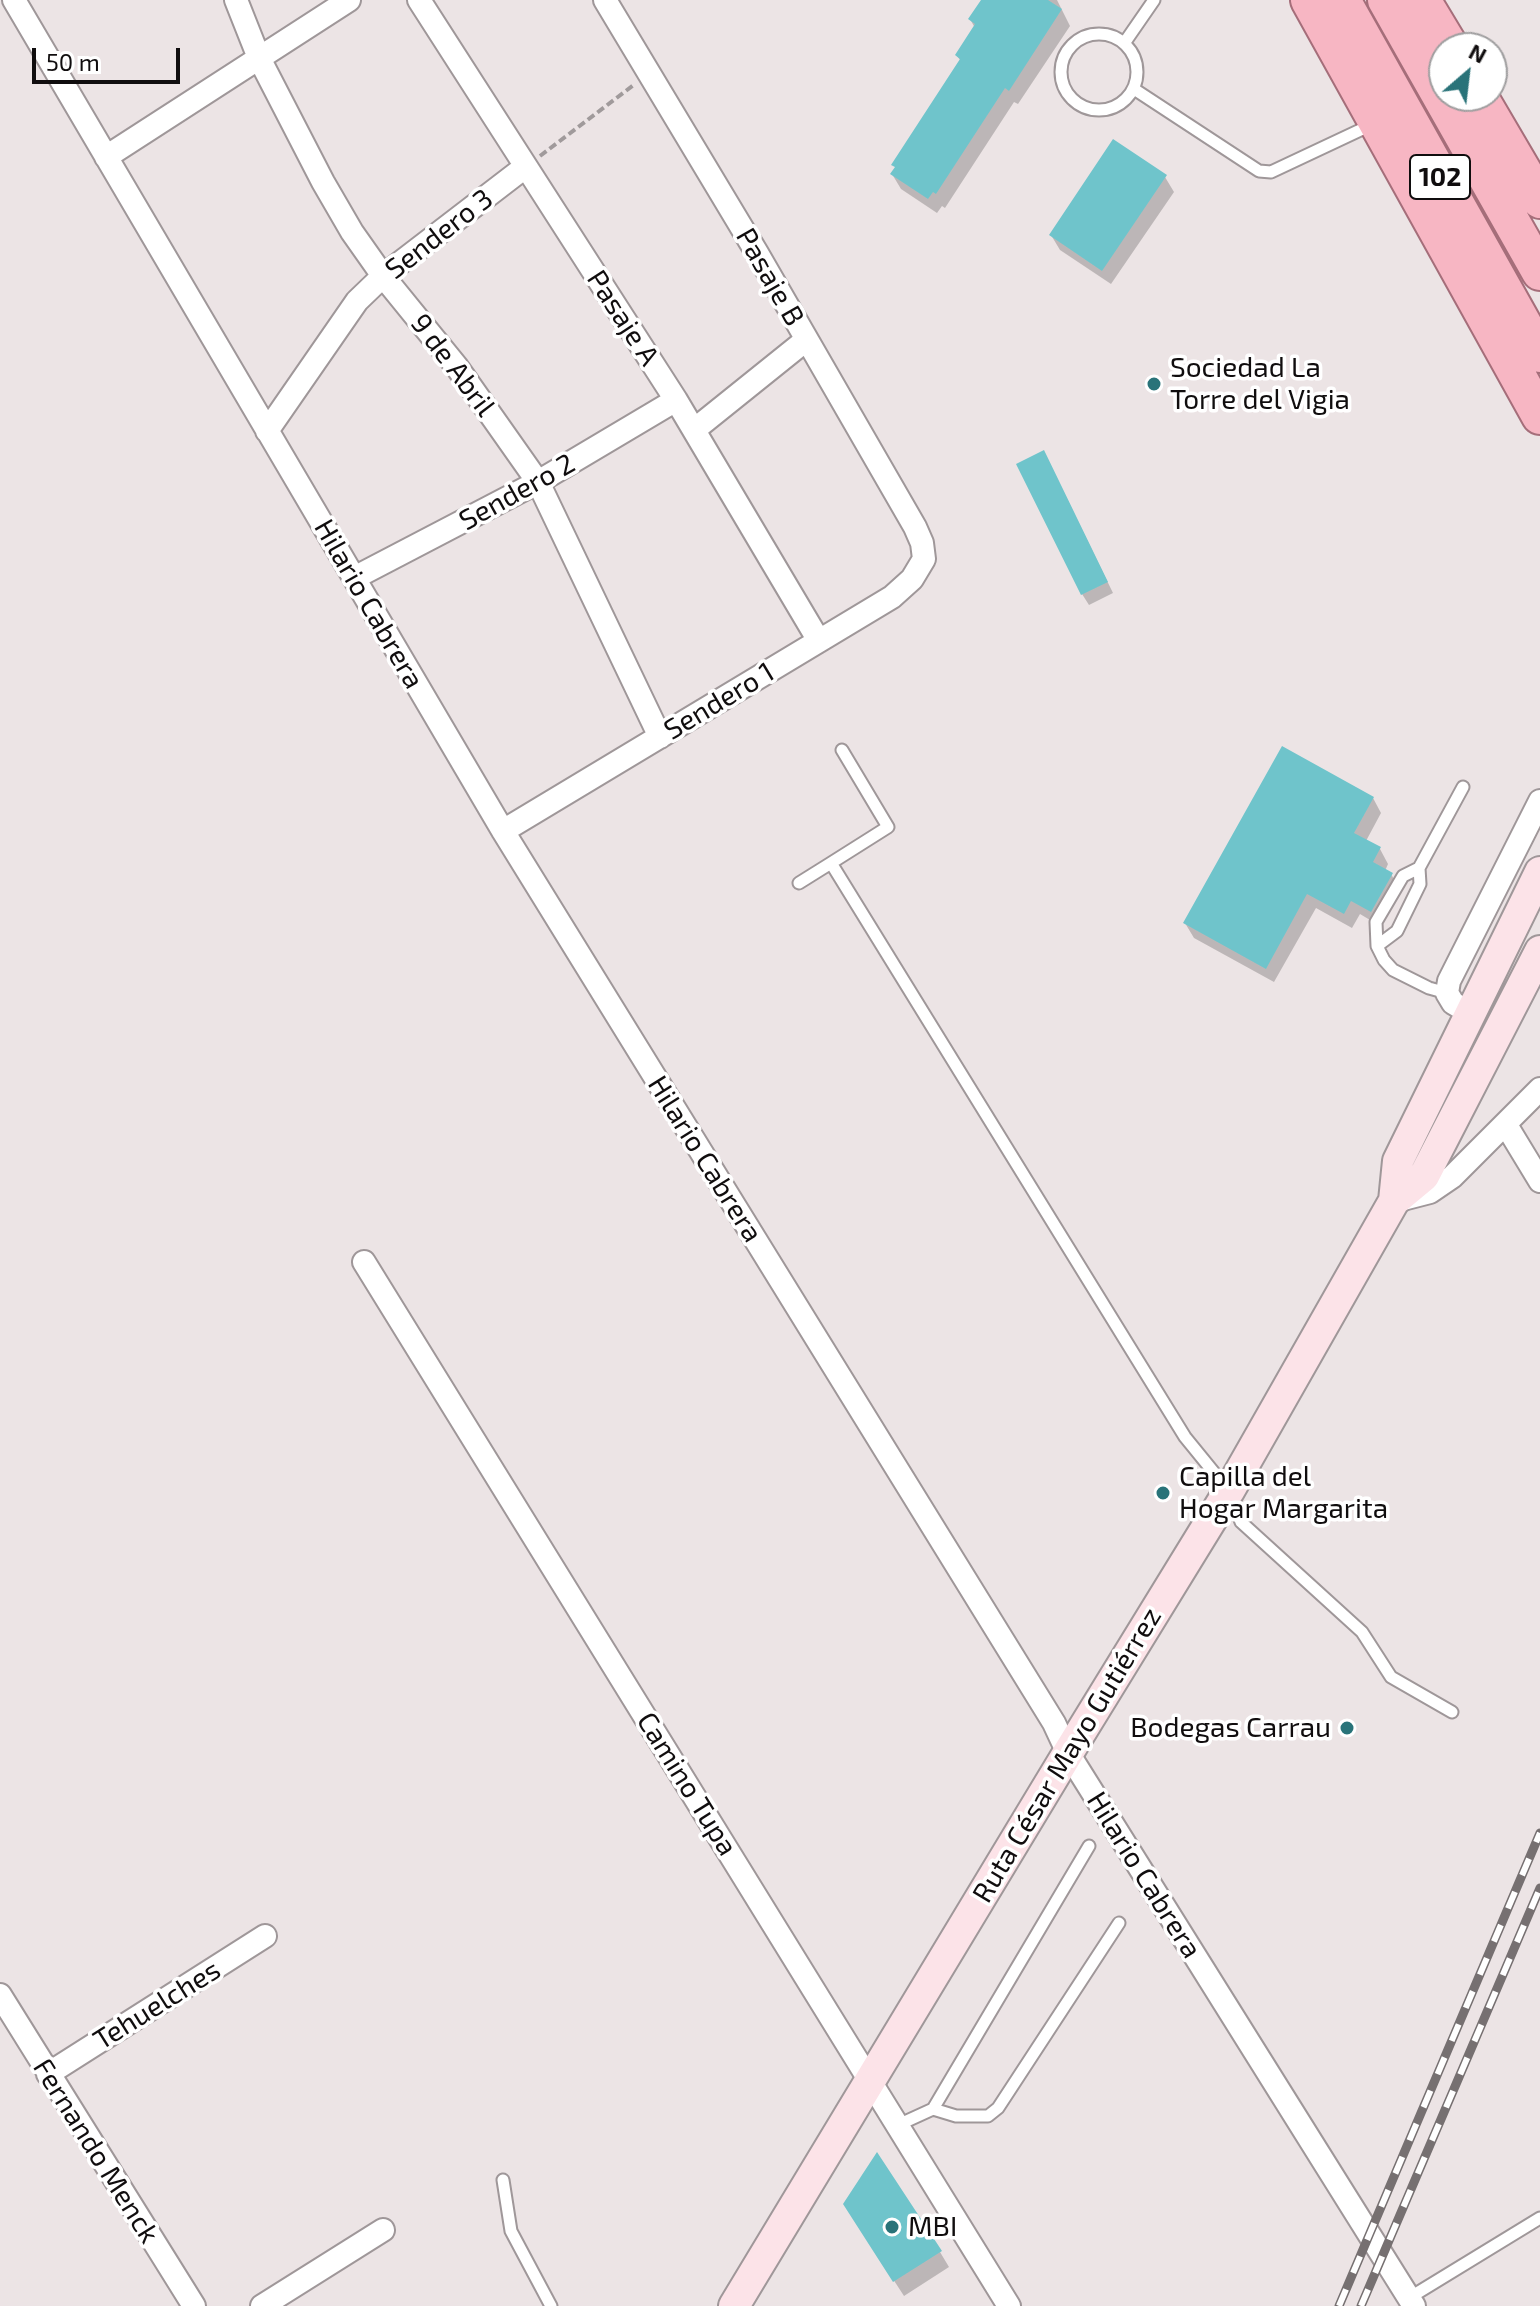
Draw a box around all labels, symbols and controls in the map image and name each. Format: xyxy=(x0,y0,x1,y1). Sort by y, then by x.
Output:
scale bar xyxy=(36,32,184,82)
north arrow xyxy=(1428,32,1508,112)
text: N xyxy=(1465,37,1491,68)
text: 50 m xyxy=(46,47,100,76)
road number: 102 xyxy=(1410,155,1470,199)
street label: Sendero 3 xyxy=(379,182,499,286)
street label: Pasaje B xyxy=(729,222,811,332)
street label: Pasaje A xyxy=(580,264,666,372)
street label: 9 de Abril xyxy=(404,307,502,423)
place label: Sociedad La Torre del Vigia xyxy=(1170,351,1350,417)
marker: Sociedad La Torre del Vigia xyxy=(1145,375,1163,393)
street label: Sendero 2 xyxy=(453,447,581,537)
street label: Hilario Cabrera xyxy=(307,514,431,694)
street label: Sendero 1 xyxy=(658,655,780,747)
street label: Hilario Cabrera xyxy=(641,1070,769,1248)
place label: Capilla del Hogar Margarita xyxy=(1179,1460,1388,1526)
marker: Capilla del Hogar Margarita xyxy=(1154,1484,1172,1502)
street label: Ruta César Mayo Gutiérrez xyxy=(966,1602,1168,1908)
street label: Camino Tupa xyxy=(630,1706,744,1862)
place label: Bodegas Carrau xyxy=(1130,1711,1331,1745)
marker: Bodegas Carrau xyxy=(1338,1719,1356,1737)
street label: Hilario Cabrera xyxy=(1080,1786,1208,1964)
street label: Tehuelches xyxy=(87,1953,227,2057)
street label: Fernando Menck xyxy=(26,2053,166,2249)
place label: MBI xyxy=(908,2210,957,2244)
marker: MBI xyxy=(883,2218,901,2236)

